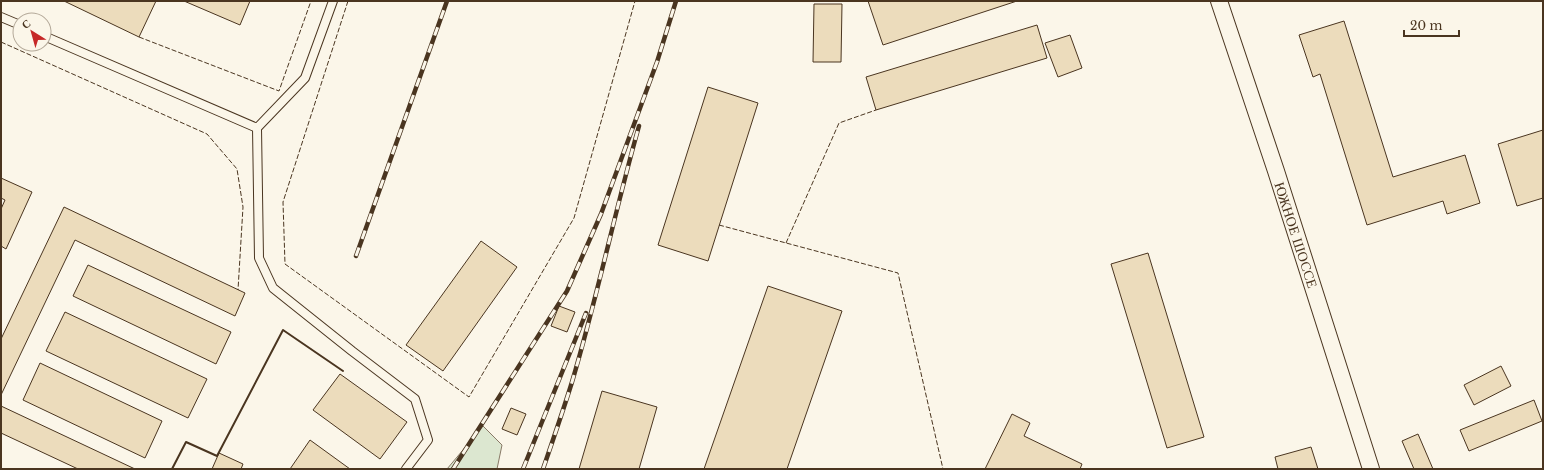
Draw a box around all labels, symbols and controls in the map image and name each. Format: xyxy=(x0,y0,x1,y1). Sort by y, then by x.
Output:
north arrow xyxy=(12,12,52,52)
scale bar xyxy=(1404,12,1459,38)
text: С xyxy=(19,16,33,32)
text: 20 m xyxy=(1410,18,1442,33)
street label: ЮЖНОЕ ШОССЕ xyxy=(1270,180,1322,290)

